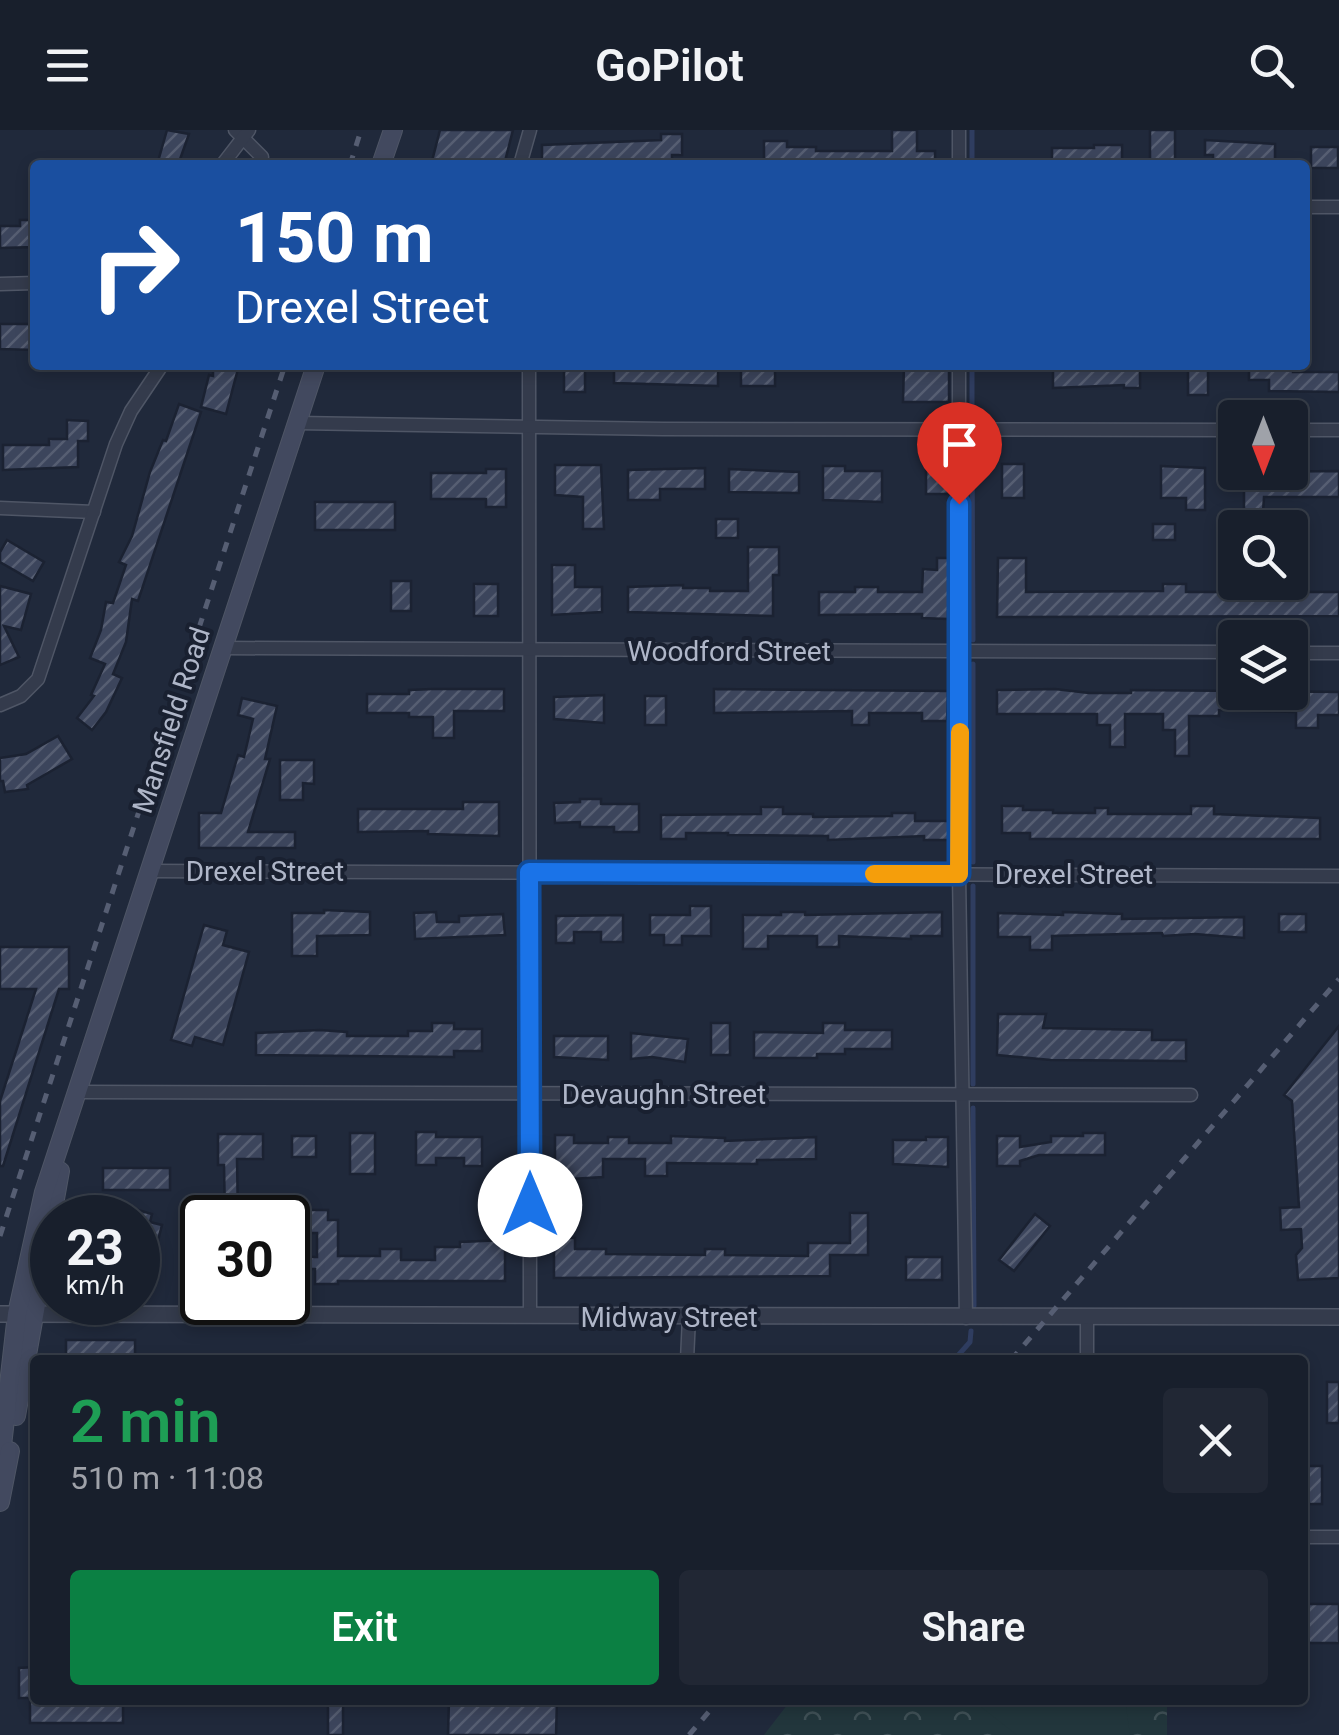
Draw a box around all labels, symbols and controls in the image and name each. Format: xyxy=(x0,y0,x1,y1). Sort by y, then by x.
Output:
icon: menu xyxy=(40,38,95,93)
icon: search xyxy=(1244,38,1299,93)
text: GoPilot xyxy=(595,39,744,92)
text: 150 m xyxy=(235,197,434,279)
icon: right xyxy=(70,200,200,330)
text: Drexel Street xyxy=(235,281,490,334)
north arrow xyxy=(1218,400,1308,490)
map controls xyxy=(1218,400,1308,710)
pin xyxy=(917,402,1002,505)
icon: arrive xyxy=(932,417,987,472)
button: search xyxy=(1218,510,1308,600)
button: layers xyxy=(1218,620,1308,710)
street label: Mansfield Road xyxy=(126,623,217,817)
street label: Woodford Street xyxy=(627,635,831,668)
street label: Drexel Street xyxy=(186,855,344,888)
street label: Drexel Street xyxy=(995,858,1153,891)
street label: Devaughn Street xyxy=(562,1078,766,1111)
position arrow xyxy=(478,1153,582,1257)
speed limit sign: 30 xyxy=(180,1195,310,1325)
text: 23 xyxy=(66,1219,124,1277)
text: km/h xyxy=(66,1271,124,1300)
street label: Midway Street xyxy=(580,1301,758,1334)
text: 2 min xyxy=(70,1386,220,1457)
button: close xyxy=(1163,1388,1268,1493)
text: 510 m · 11:08 xyxy=(70,1459,264,1497)
button: Exit xyxy=(70,1570,659,1685)
button: Share xyxy=(679,1570,1268,1685)

